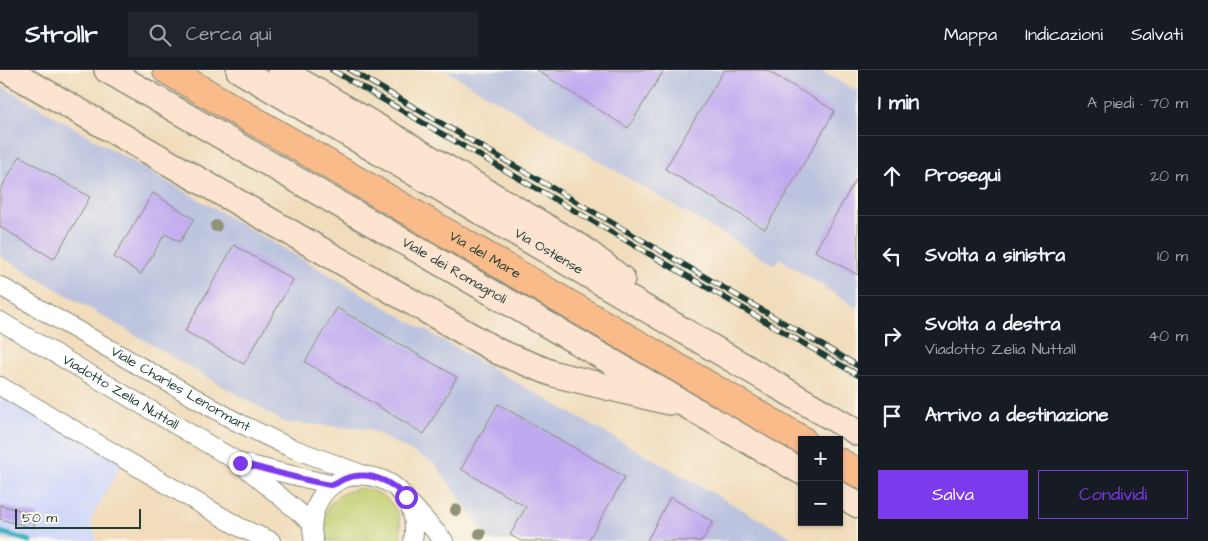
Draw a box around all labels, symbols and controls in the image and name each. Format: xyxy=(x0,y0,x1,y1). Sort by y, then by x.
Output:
search box xyxy=(128,12,478,57)
text: Strollr xyxy=(25,18,98,52)
icon: search xyxy=(146,21,174,49)
text: Cerca qui xyxy=(186,21,271,48)
text: Mappa xyxy=(944,22,997,47)
text: Indicazioni xyxy=(1025,22,1103,47)
text: Salvati xyxy=(1131,22,1183,47)
text: 1 min xyxy=(878,88,919,117)
text: A piedi · 70 m xyxy=(1087,92,1188,114)
icon: ahead xyxy=(878,162,906,190)
text: Prosegui xyxy=(925,162,1000,189)
text: 20 m xyxy=(1150,165,1188,187)
street label: Via Ostiense xyxy=(510,223,587,280)
street label: Via del Mare xyxy=(445,226,525,284)
street label: Viale dei Romagnoli xyxy=(398,233,510,309)
icon: left xyxy=(878,242,906,270)
text: Svolta a sinistra xyxy=(925,242,1065,269)
text: 10 m xyxy=(1157,245,1188,267)
text: Svolta a destra xyxy=(925,311,1060,338)
icon: right xyxy=(878,322,906,350)
text: 40 m xyxy=(1148,325,1188,347)
text: Viadotto Zelia Nuttall xyxy=(925,338,1076,360)
street label: Viale Charles Lenormant xyxy=(107,341,254,437)
street label: Viadotto Zelia Nuttall xyxy=(58,350,183,435)
icon: arrive xyxy=(878,402,906,430)
text: Arrivo a destinazione xyxy=(925,402,1108,429)
map controls xyxy=(798,436,843,526)
button: + xyxy=(798,436,843,481)
route end xyxy=(229,452,252,475)
button: Salva xyxy=(878,470,1028,519)
button: Condividi xyxy=(1038,470,1188,519)
button: − xyxy=(798,481,843,526)
route start xyxy=(395,486,418,509)
scale bar xyxy=(15,506,141,529)
text: 50 m xyxy=(22,508,57,528)

